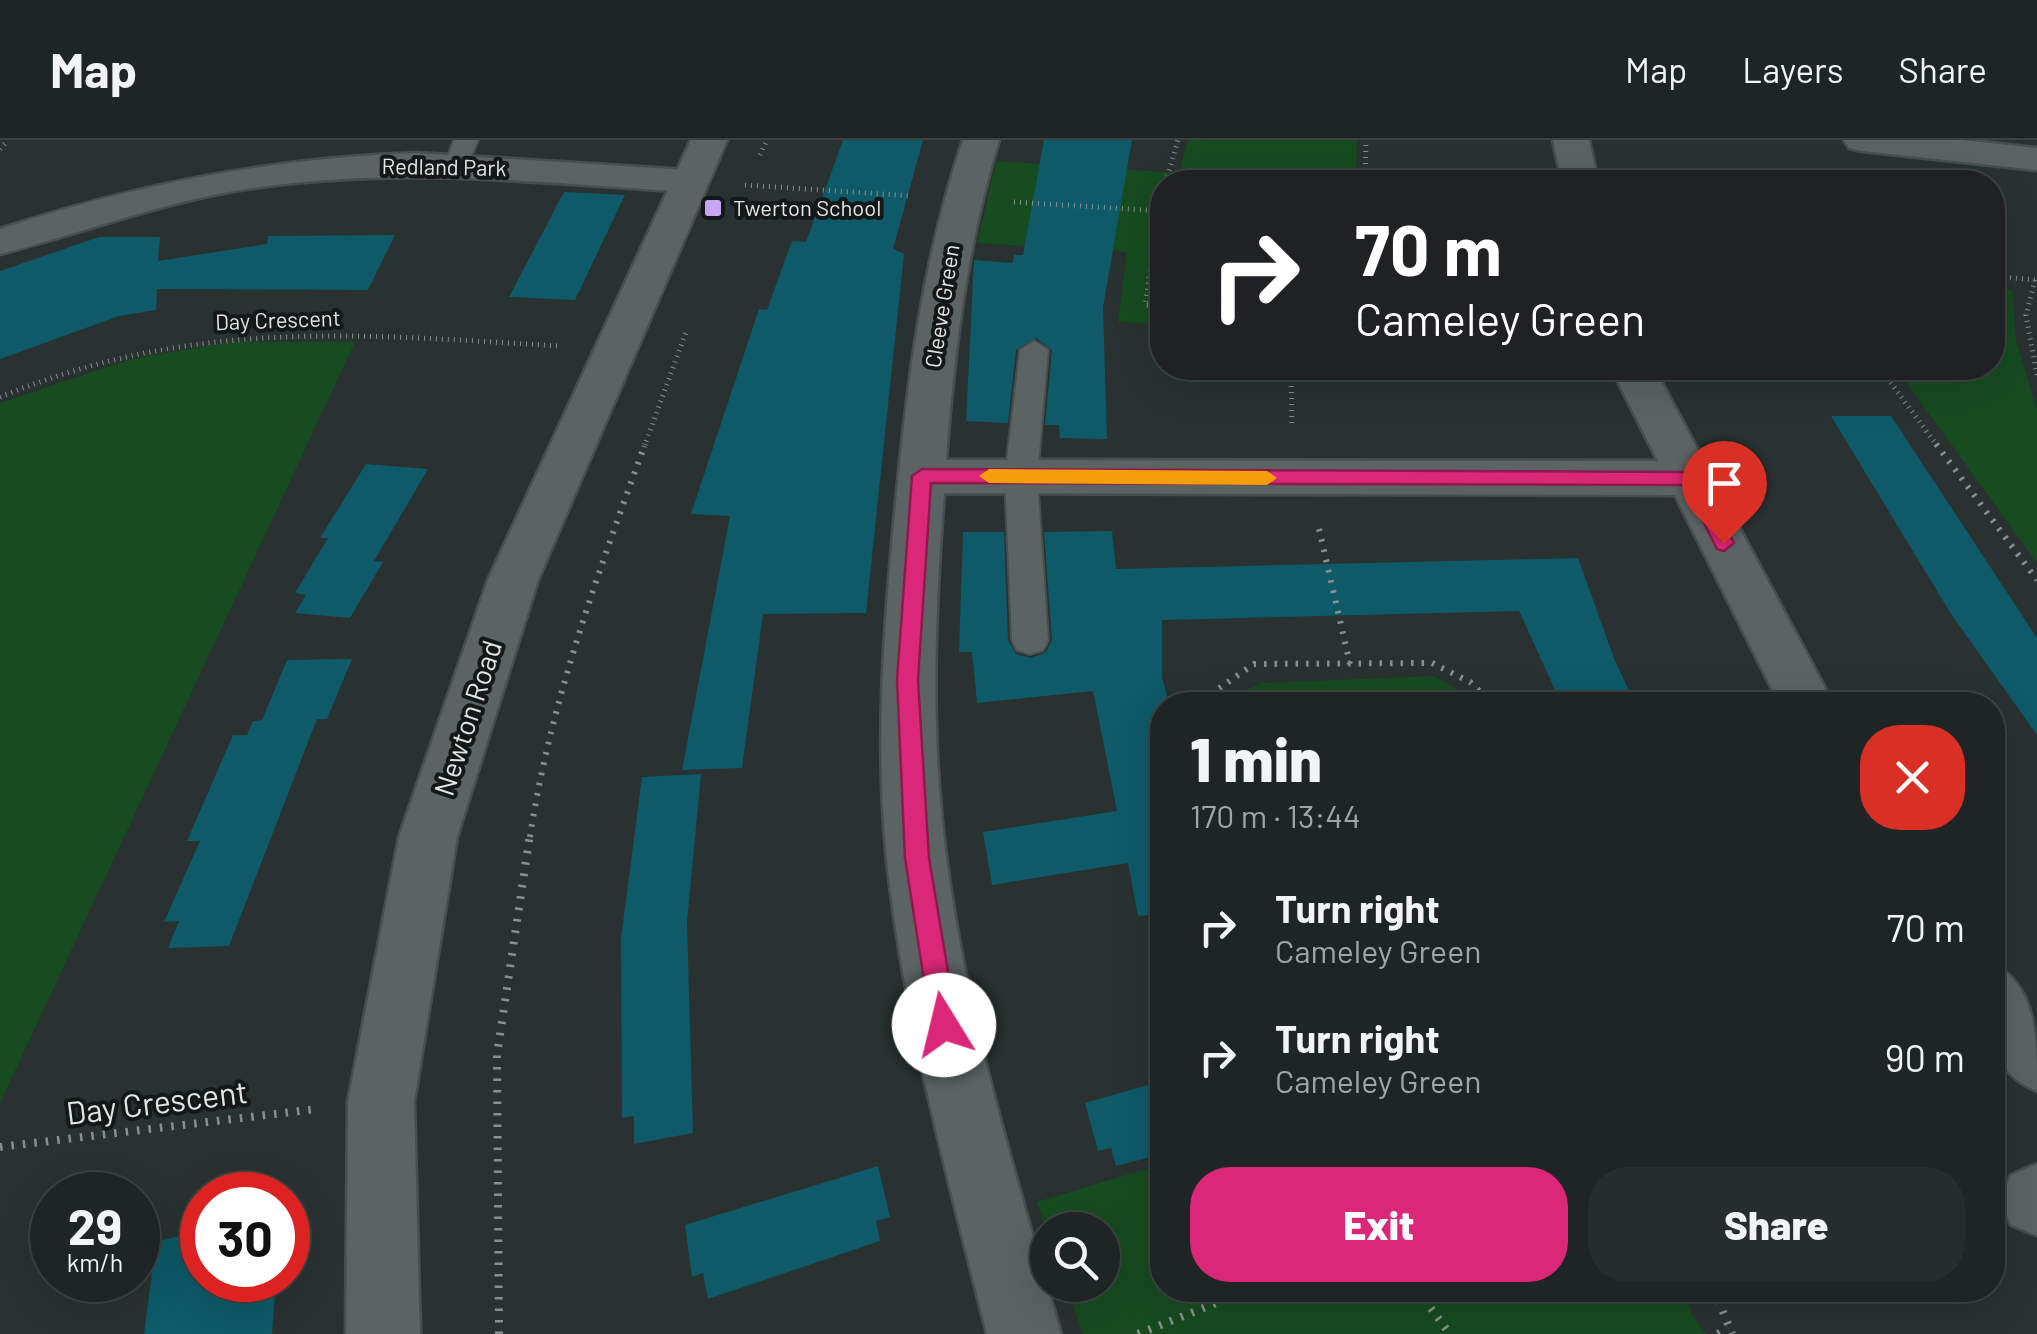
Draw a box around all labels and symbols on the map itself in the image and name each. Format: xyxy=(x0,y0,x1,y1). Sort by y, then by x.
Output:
street label: Redland Park xyxy=(381,152,507,180)
place label: Twerton School xyxy=(733,194,881,220)
marker: Twerton School xyxy=(702,197,724,219)
street label: Cleeve Green xyxy=(918,242,964,369)
street label: Day Crescent xyxy=(215,304,341,334)
pin xyxy=(1682,441,1767,544)
street label: Newton Road xyxy=(426,636,508,800)
position arrow xyxy=(892,973,996,1077)
street label: Day Crescent xyxy=(64,1071,250,1131)
speed limit sign: 30 xyxy=(180,1172,310,1302)

